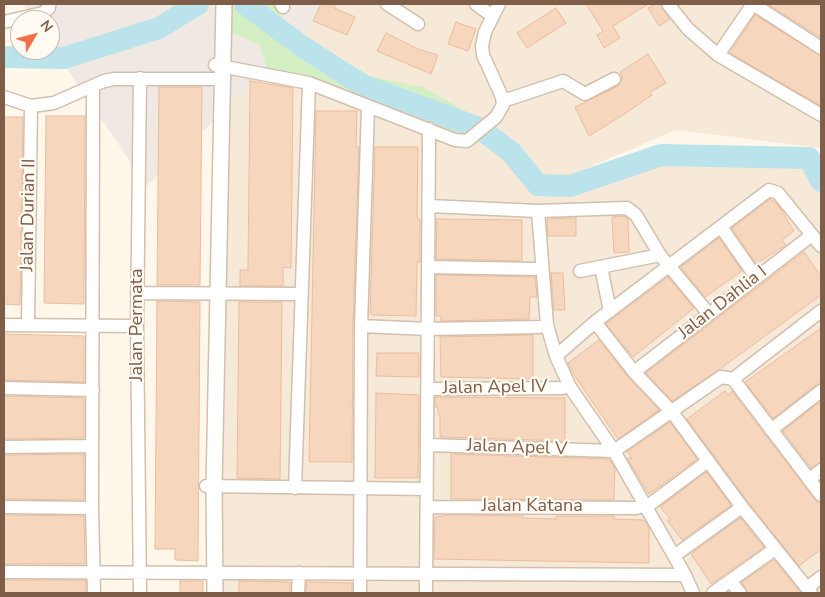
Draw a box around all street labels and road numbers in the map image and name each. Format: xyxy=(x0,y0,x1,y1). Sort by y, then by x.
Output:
street label: Jalan Durian II xyxy=(17,158,41,272)
street label: Jalan Dahlia I xyxy=(674,262,772,344)
street label: Jalan Permata xyxy=(127,269,149,381)
street label: Jalan Apel IV xyxy=(442,376,548,400)
street label: Jalan Apel V xyxy=(466,435,568,461)
street label: Jalan Katana xyxy=(481,496,583,518)

